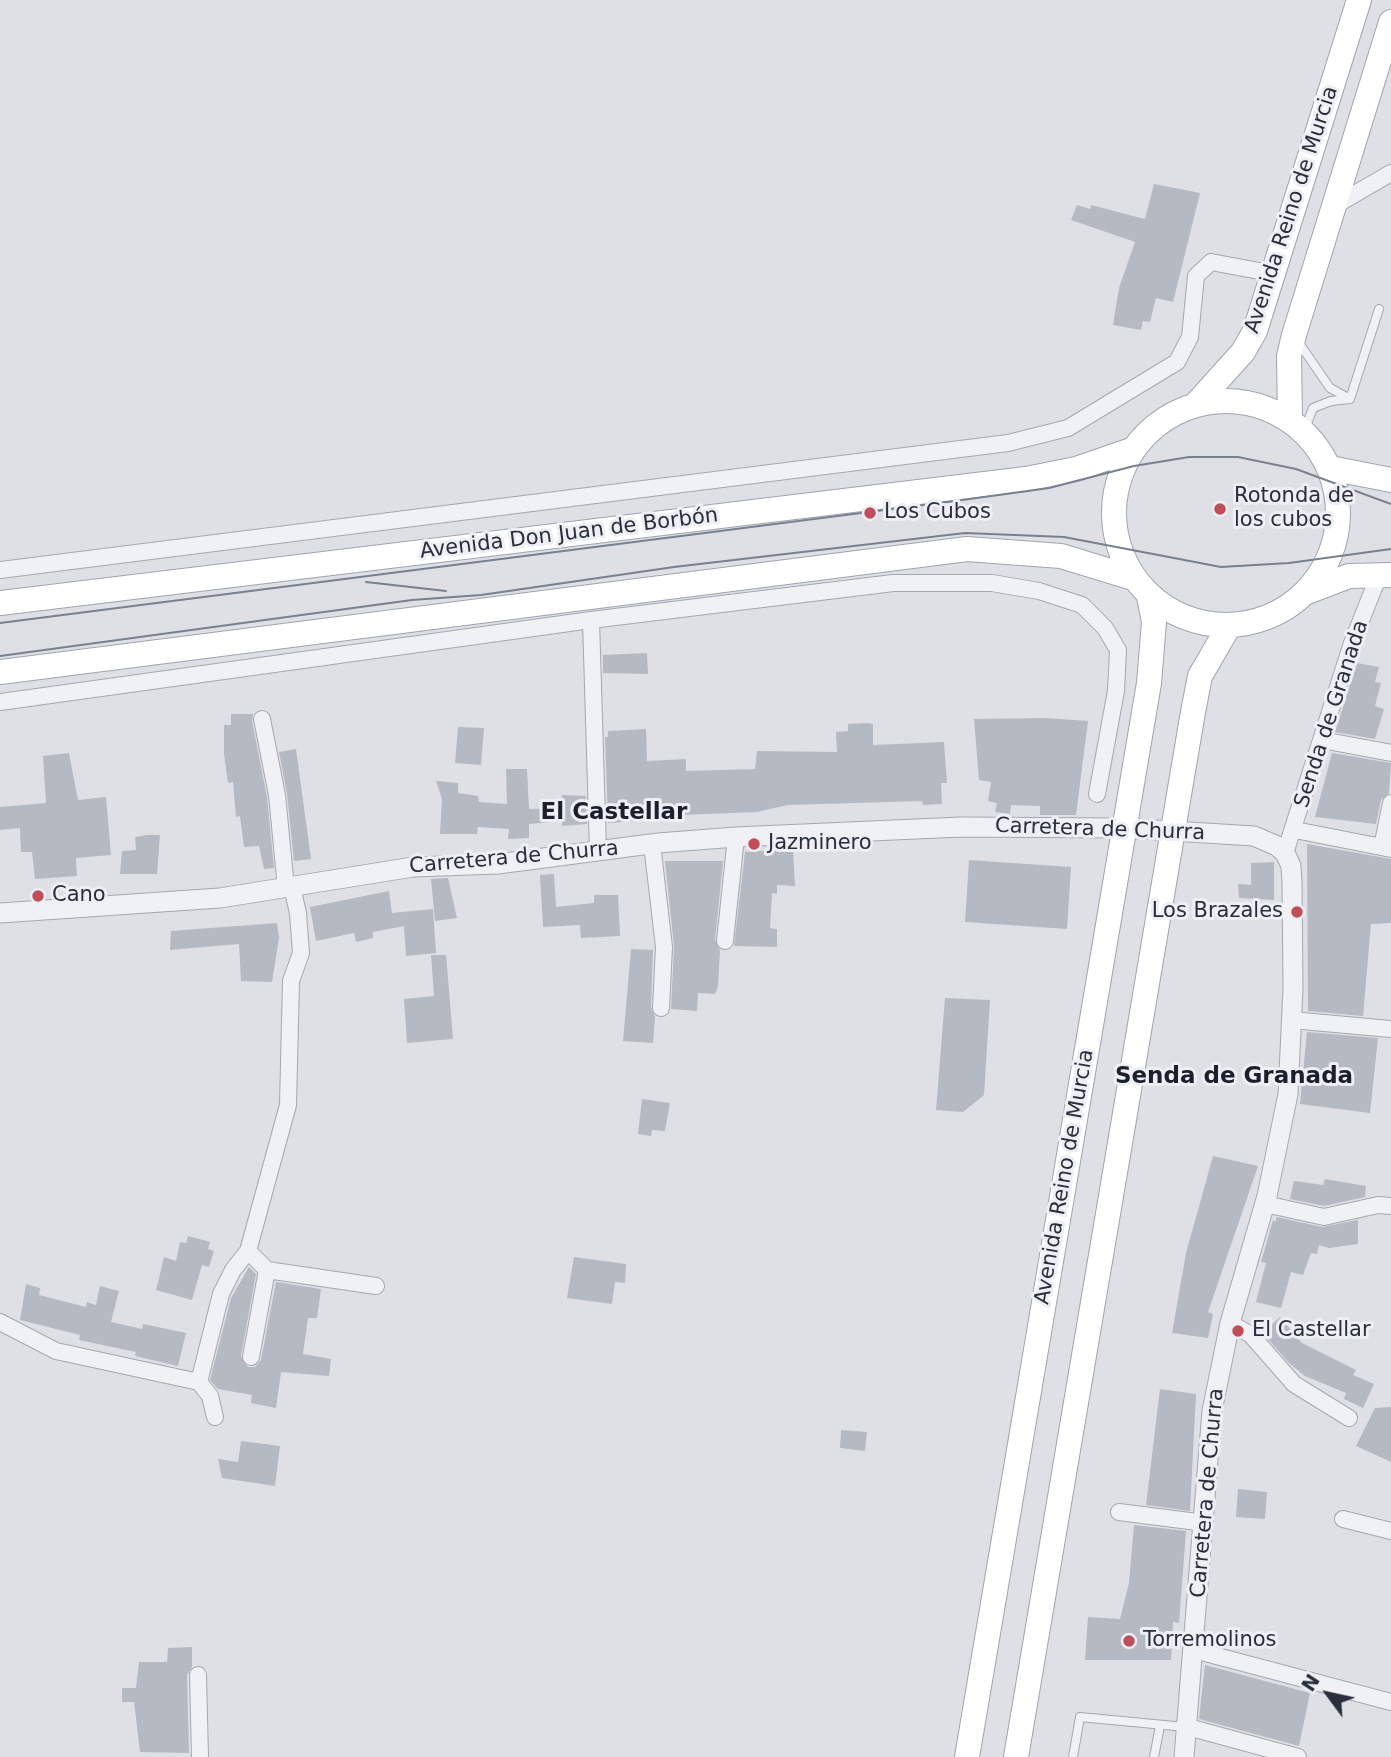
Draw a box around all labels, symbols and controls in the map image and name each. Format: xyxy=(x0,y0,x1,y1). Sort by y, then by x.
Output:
street label: Avenida Reino de Murcia xyxy=(1240,83,1344,337)
place label: Rotonda de los cubos xyxy=(1234,484,1354,534)
place label: Los Cubos xyxy=(884,500,991,526)
marker: Rotonda de los cubos xyxy=(1212,501,1228,517)
street label: Avenida Don Juan de Borbón xyxy=(419,503,719,565)
marker: Los Cubos xyxy=(862,505,878,521)
street label: Senda de Granada xyxy=(1290,617,1374,811)
district label: El Castellar xyxy=(541,799,687,827)
street label: Carretera de Churra xyxy=(995,814,1205,846)
place label: Jazminero xyxy=(768,831,872,857)
street label: Carretera de Churra xyxy=(408,836,620,880)
marker: Jazminero xyxy=(746,836,762,852)
place label: Cano xyxy=(52,883,106,909)
marker: Cano xyxy=(30,888,46,904)
place label: Los Brazales xyxy=(1152,899,1283,925)
marker: Los Brazales xyxy=(1289,904,1305,920)
street label: Avenida Reino de Murcia xyxy=(1030,1048,1100,1306)
district label: Senda de Granada xyxy=(1115,1063,1353,1091)
place label: El Castellar xyxy=(1252,1318,1371,1344)
marker: El Castellar xyxy=(1230,1323,1246,1339)
street label: Carretera de Churra xyxy=(1186,1387,1230,1599)
place label: Torremolinos xyxy=(1143,1628,1277,1654)
marker: Torremolinos xyxy=(1121,1633,1137,1649)
north arrow xyxy=(1293,1659,1363,1729)
text: N xyxy=(1297,1670,1324,1695)

